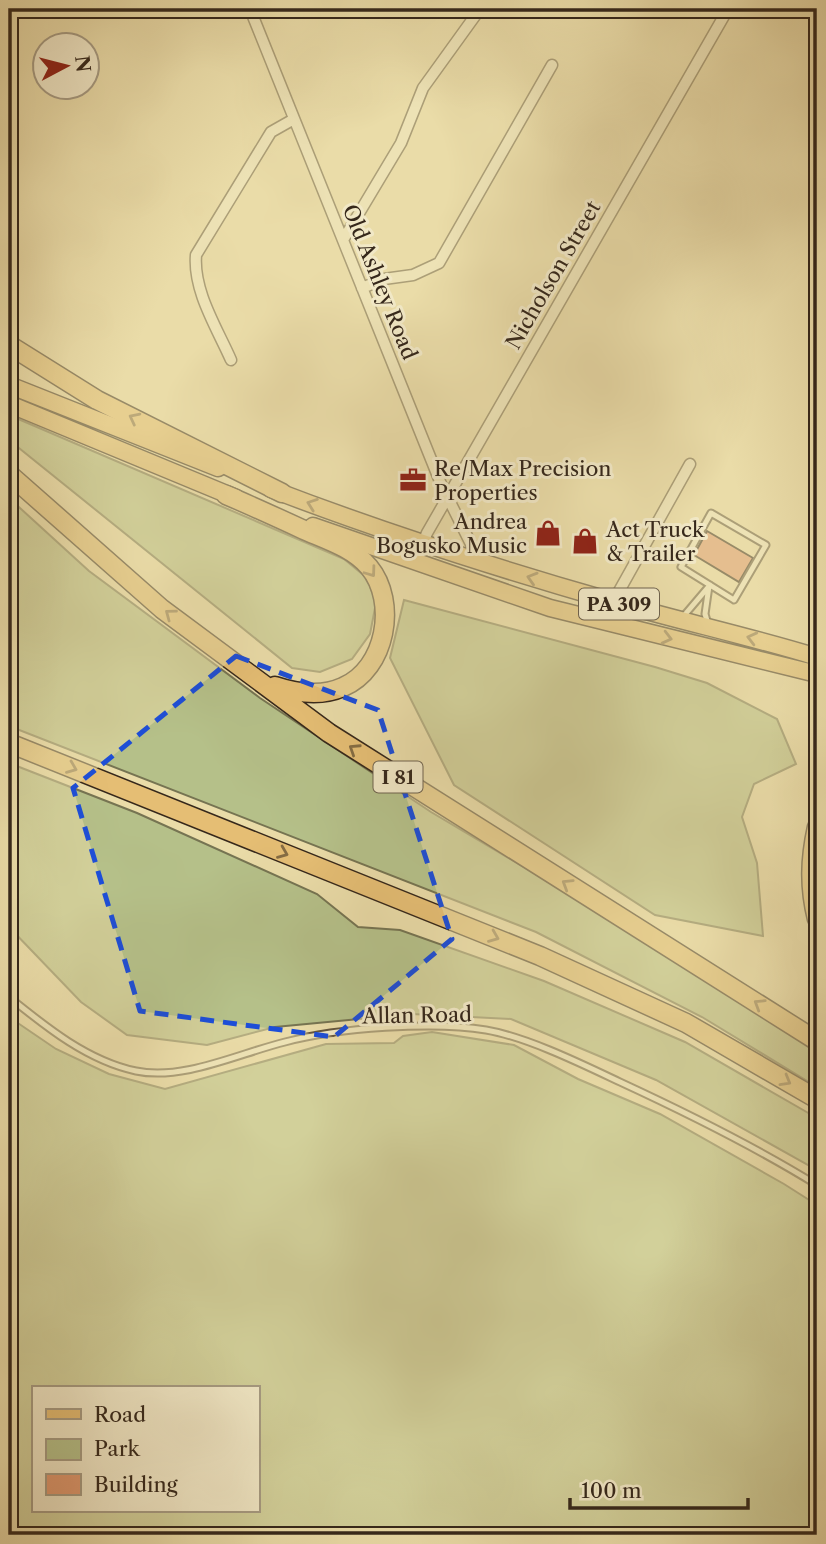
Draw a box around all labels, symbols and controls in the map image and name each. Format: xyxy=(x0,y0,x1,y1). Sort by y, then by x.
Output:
north arrow xyxy=(32,32,102,102)
text: N xyxy=(70,54,95,74)
street label: Nicholson Street xyxy=(500,196,606,354)
street label: Old Ashley Road xyxy=(337,201,423,363)
one-way arrow xyxy=(128,413,141,427)
place label: Re/Max Precision Properties xyxy=(434,456,611,505)
office icon: Re/Max Precision Properties xyxy=(398,465,428,495)
one-way arrow xyxy=(307,499,319,513)
place label: Andrea Bogusko Music xyxy=(376,509,528,558)
place label: Act Truck & Trailer xyxy=(605,517,705,566)
shop icon: Andrea Bogusko Music xyxy=(533,518,563,548)
shop icon: Act Truck & Trailer xyxy=(570,526,600,556)
one-way arrow xyxy=(363,564,375,577)
one-way arrow xyxy=(527,571,539,586)
road number: PA 309 xyxy=(579,589,659,620)
one-way arrow xyxy=(165,610,178,623)
one-way arrow xyxy=(661,630,673,644)
one-way arrow xyxy=(746,632,758,646)
one-way arrow xyxy=(349,744,362,757)
one-way arrow xyxy=(65,760,77,774)
road number: I 81 xyxy=(374,762,422,792)
one-way arrow xyxy=(277,844,289,858)
one-way arrow xyxy=(561,879,574,892)
one-way arrow xyxy=(488,929,500,943)
one-way arrow xyxy=(754,1000,767,1013)
street label: Allan Road xyxy=(361,1002,472,1028)
one-way arrow xyxy=(779,1073,791,1086)
legend xyxy=(32,1386,259,1512)
text: Road xyxy=(94,1402,146,1427)
text: Park xyxy=(94,1436,140,1461)
scale bar xyxy=(570,1467,749,1511)
text: Building xyxy=(94,1472,179,1497)
text: 100 m xyxy=(581,1478,642,1503)

